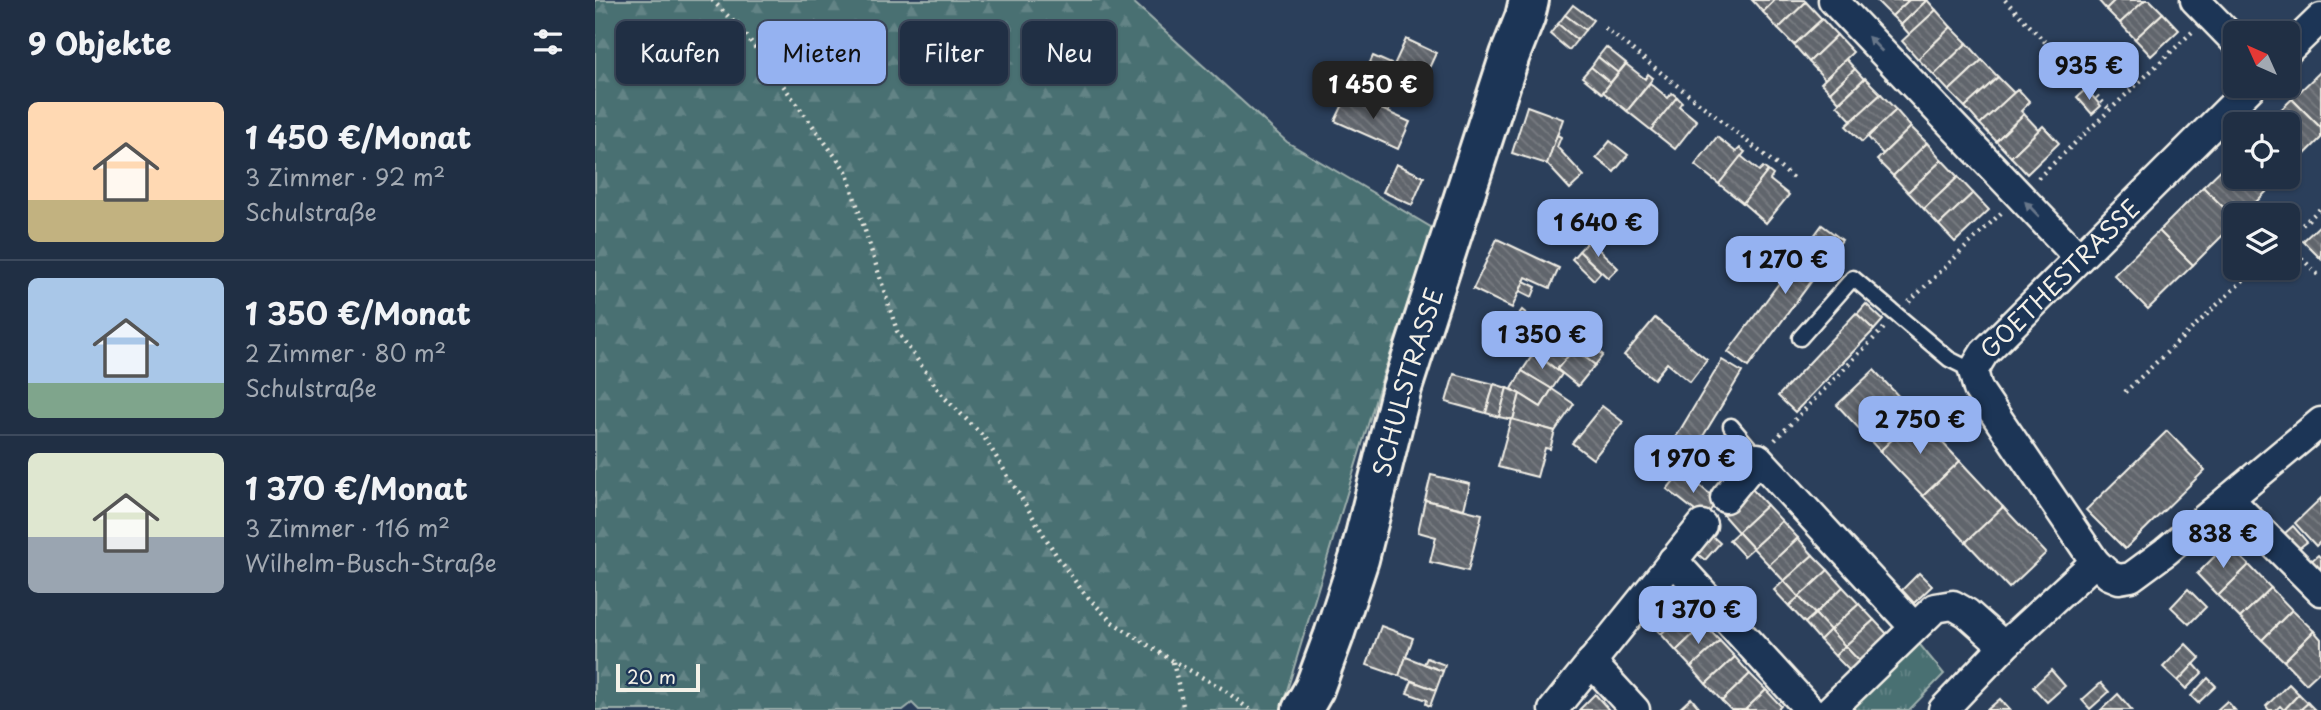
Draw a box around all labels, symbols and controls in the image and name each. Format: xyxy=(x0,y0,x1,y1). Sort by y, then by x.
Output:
text: 9 Objekte xyxy=(28,20,172,65)
chip: Kaufen xyxy=(616,21,744,84)
chip: Mieten xyxy=(758,21,886,84)
chip: Filter xyxy=(900,21,1008,84)
chip: Neu xyxy=(1022,21,1116,84)
north arrow xyxy=(2223,21,2299,98)
map controls xyxy=(2223,21,2300,280)
icon: filters xyxy=(529,23,567,61)
one-way arrow xyxy=(1868,36,1884,53)
pin: 935 € xyxy=(2040,42,2138,102)
text: 935 € xyxy=(2055,47,2123,82)
pin: 1 450 € xyxy=(1308,61,1438,121)
text: 1 450 € xyxy=(1328,66,1418,101)
button: locate xyxy=(2223,112,2300,189)
text: 1 450 €/Monat xyxy=(245,114,471,159)
icon: home xyxy=(84,130,168,214)
text: 3 Zimmer · 92 m² xyxy=(245,159,445,194)
street label: GOETHESTRASSE xyxy=(1971,190,2147,366)
text: Schulstraße xyxy=(245,194,377,229)
pin: 1 640 € xyxy=(1533,200,1663,259)
one-way arrow xyxy=(2025,201,2041,218)
button: layers xyxy=(2223,203,2300,280)
text: 1 640 € xyxy=(1553,204,1643,239)
pin: 1 270 € xyxy=(1720,236,1850,296)
text: 1 270 € xyxy=(1742,241,1828,276)
street label: SCHULSTRASSE xyxy=(1362,283,1451,480)
text: 1 350 €/Monat xyxy=(245,290,471,335)
icon: home xyxy=(84,306,168,390)
pin: 1 350 € xyxy=(1477,312,1607,371)
text: 1 350 € xyxy=(1498,316,1586,351)
text: 2 Zimmer · 80 m² xyxy=(245,335,446,370)
text: Schulstraße xyxy=(245,370,377,405)
pin: 2 750 € xyxy=(1855,396,1985,456)
text: 2 750 € xyxy=(1874,401,1966,436)
pin: 1 970 € xyxy=(1628,435,1758,495)
text: 1 970 € xyxy=(1650,440,1736,475)
text: 1 370 €/Monat xyxy=(245,465,468,510)
icon: home xyxy=(84,481,168,565)
text: 3 Zimmer · 116 m² xyxy=(245,510,450,545)
pin: 838 € xyxy=(2174,510,2272,570)
text: 838 € xyxy=(2188,515,2258,550)
text: Wilhelm-Busch-Straße xyxy=(245,545,497,580)
pin: 1 370 € xyxy=(1633,586,1763,646)
text: 1 370 € xyxy=(1655,591,1741,626)
scale bar xyxy=(616,661,700,693)
text: 20 m xyxy=(627,662,676,690)

